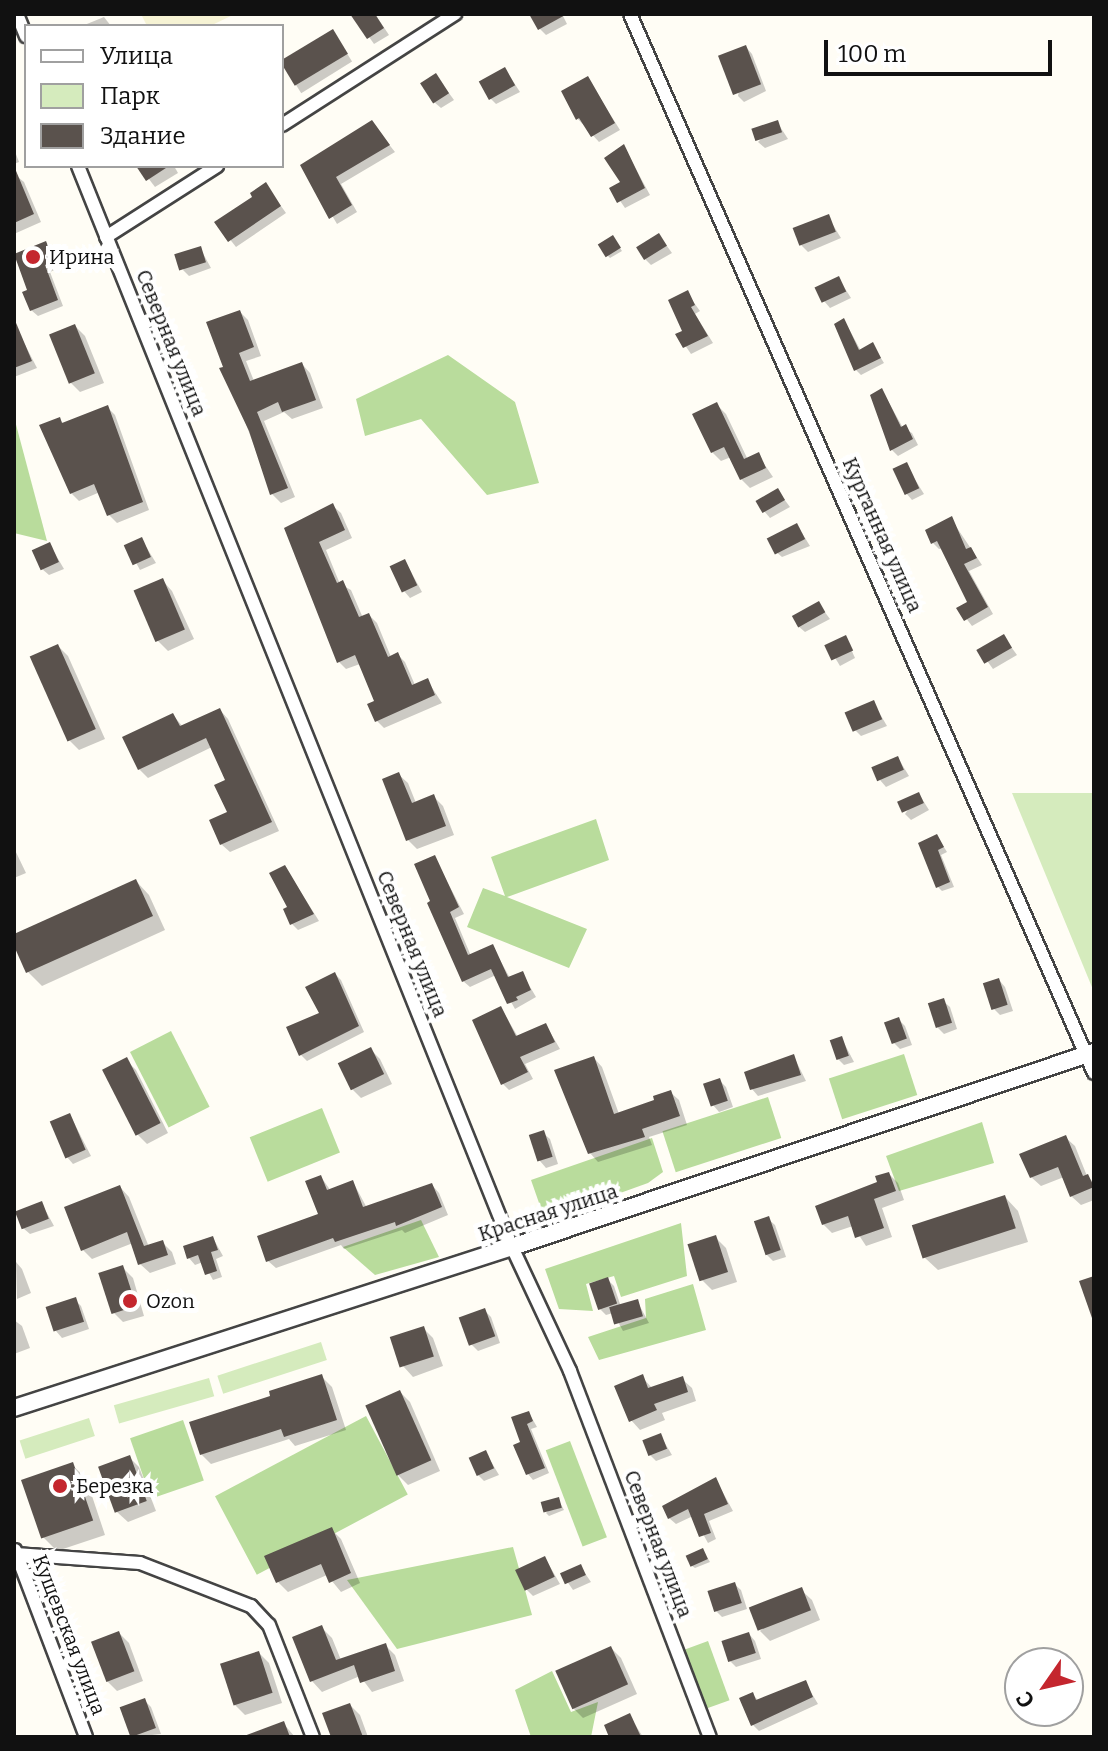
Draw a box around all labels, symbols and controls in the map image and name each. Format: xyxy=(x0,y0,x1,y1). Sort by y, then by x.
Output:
legend xyxy=(24,24,284,168)
scale bar xyxy=(828,24,1056,74)
text: 100 m xyxy=(838,40,906,68)
text: Улица xyxy=(100,42,173,70)
text: Парк xyxy=(100,82,160,110)
text: Здание xyxy=(100,122,186,150)
place label: Ирина xyxy=(49,245,115,269)
marker: Ирина xyxy=(24,248,42,266)
street label: Северная улица xyxy=(131,266,211,420)
street label: Курганная улица xyxy=(837,454,927,616)
street label: Северная улица xyxy=(372,867,452,1021)
street label: Красная улица xyxy=(475,1179,621,1247)
place label: Ozon xyxy=(146,1289,195,1313)
marker: Ozon xyxy=(121,1292,139,1310)
street label: Северная улица xyxy=(619,1467,697,1621)
place label: Березка xyxy=(76,1474,154,1498)
marker: Березка xyxy=(51,1477,69,1495)
street label: Кущевская улица xyxy=(27,1551,111,1719)
north arrow xyxy=(1004,1647,1084,1727)
text: С xyxy=(1010,1686,1040,1713)

